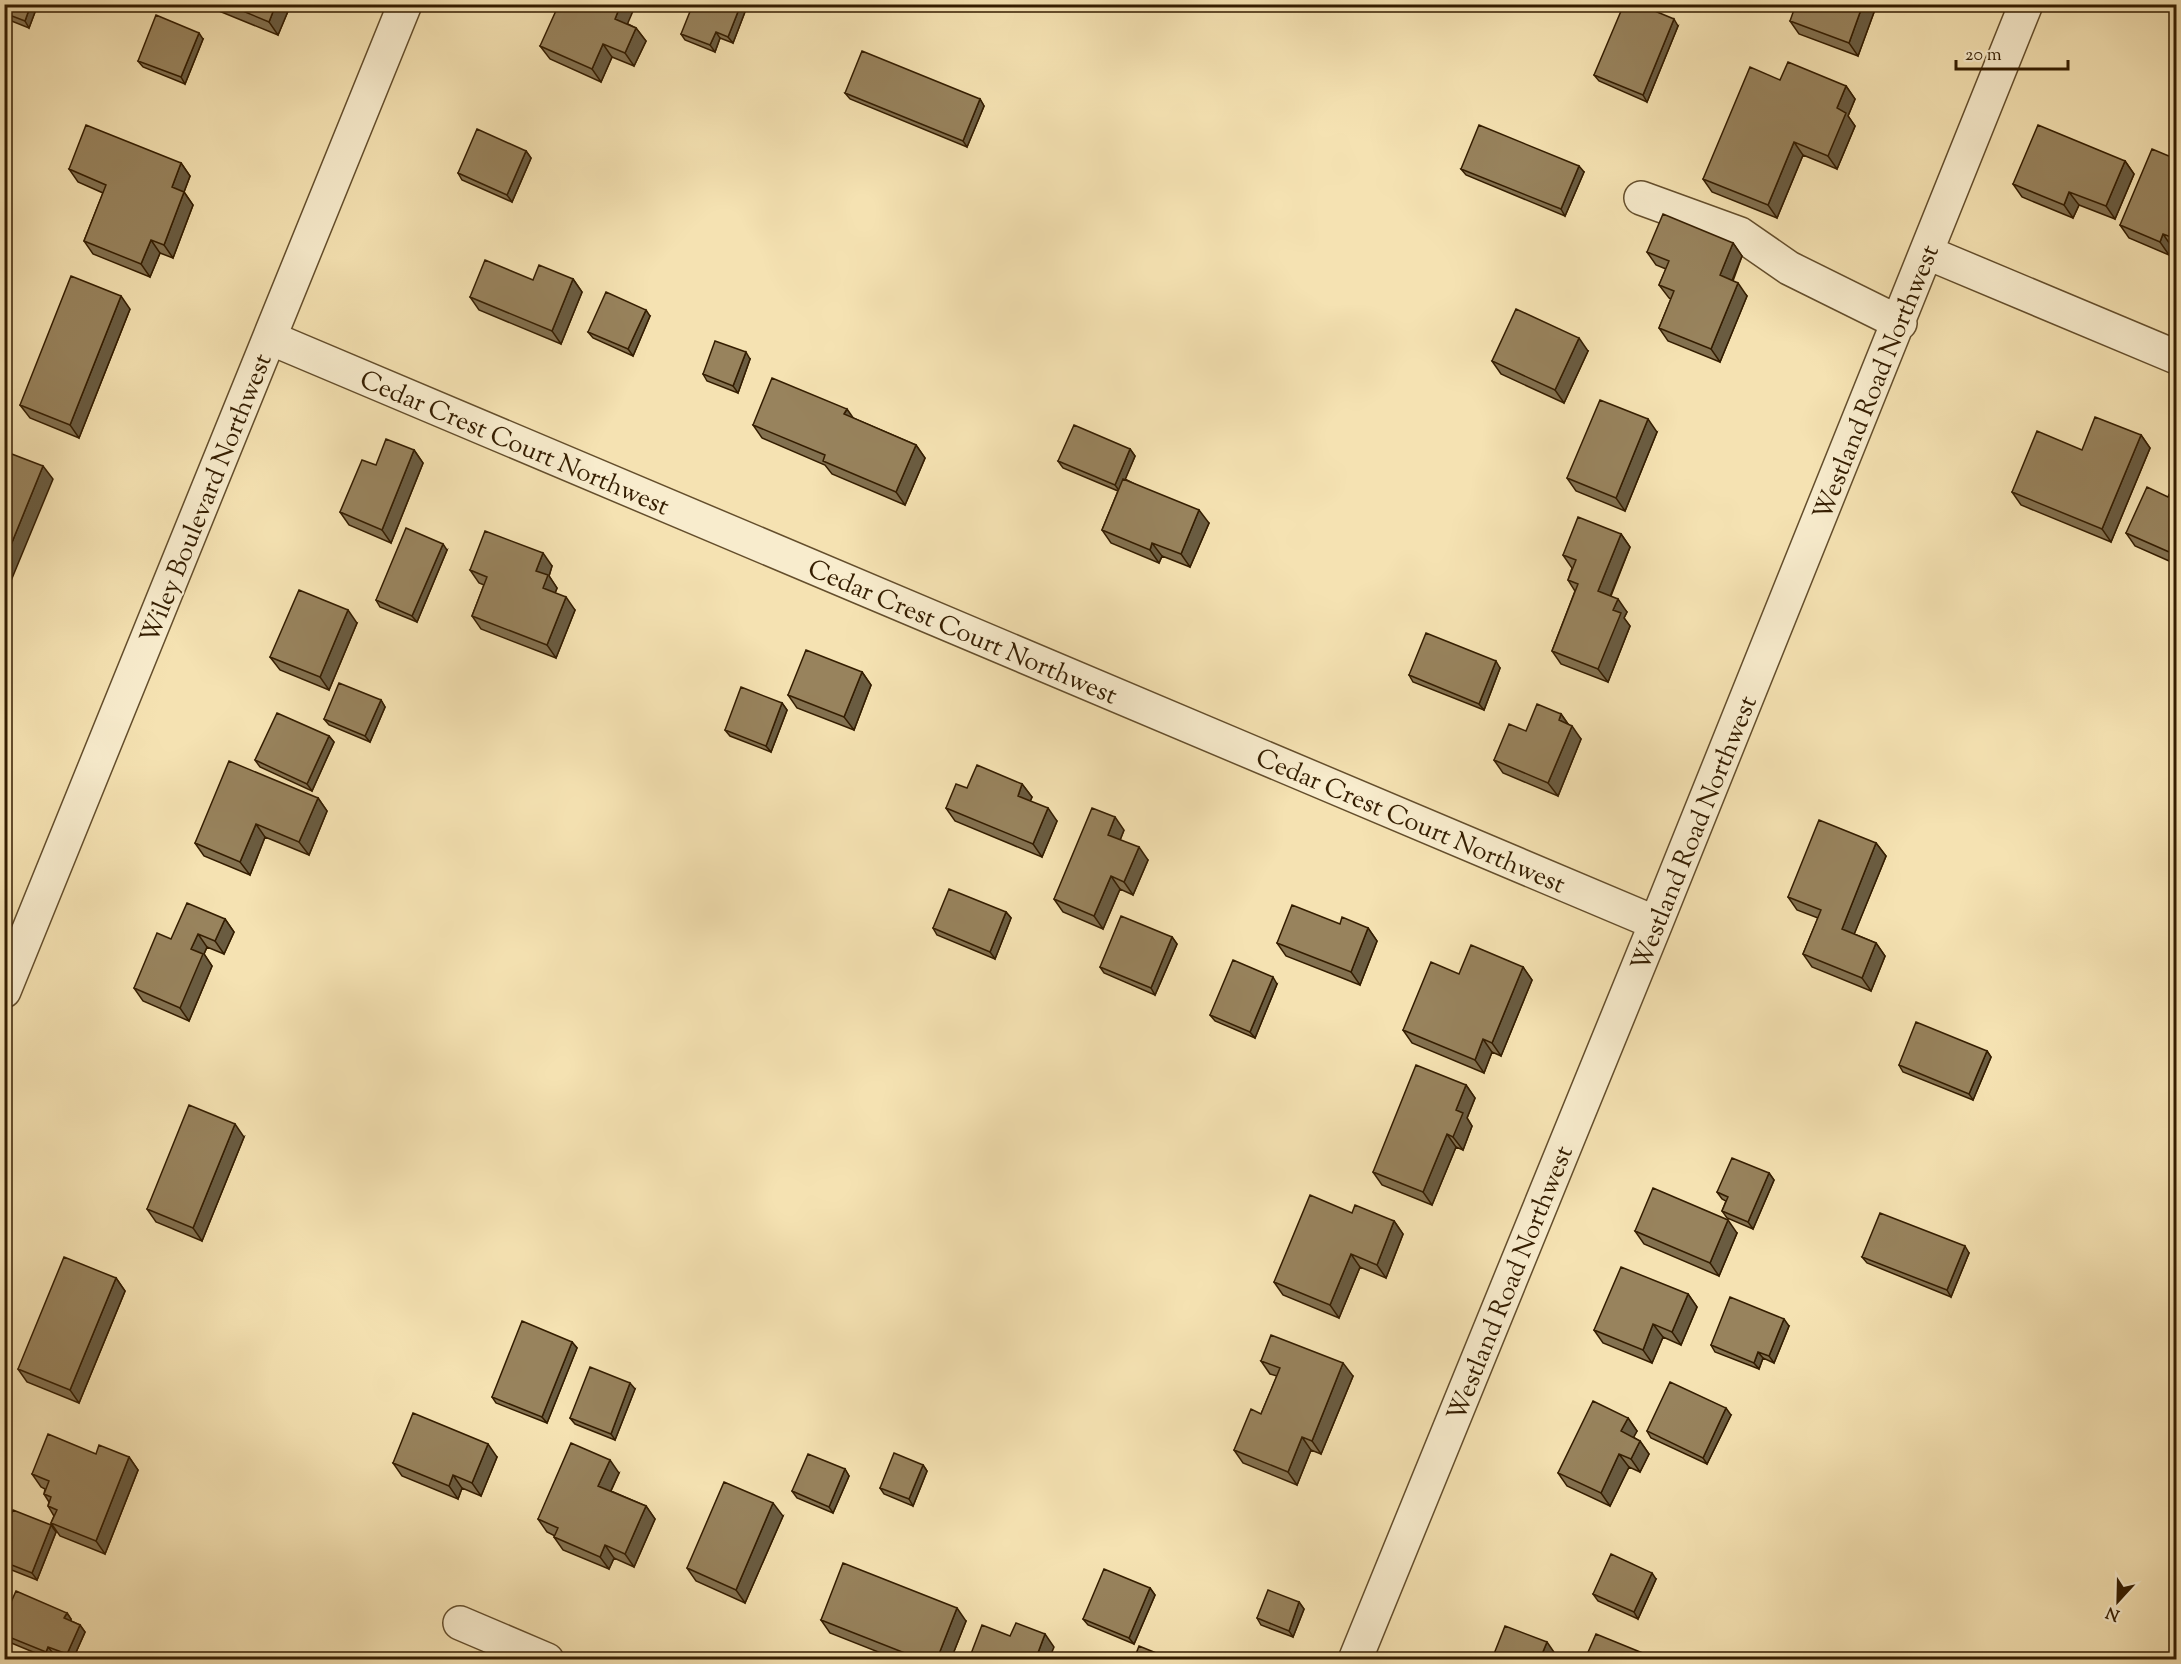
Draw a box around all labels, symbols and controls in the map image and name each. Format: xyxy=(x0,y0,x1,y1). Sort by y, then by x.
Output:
scale bar xyxy=(1956,33,2068,71)
text: 20 m xyxy=(1965,43,2002,69)
street label: Westland Road Northwest xyxy=(1805,239,1950,526)
street label: Wiley Boulevard Northwest xyxy=(132,348,283,649)
street label: Cedar Crest Court Northwest xyxy=(354,362,675,526)
street label: Cedar Crest Court Northwest xyxy=(802,551,1123,715)
street label: Westland Road Northwest xyxy=(1623,690,1768,977)
street label: Cedar Crest Court Northwest xyxy=(1250,740,1571,904)
street label: Westland Road Northwest xyxy=(1439,1140,1584,1427)
north arrow xyxy=(2088,1571,2148,1631)
text: N xyxy=(2103,1599,2124,1626)

